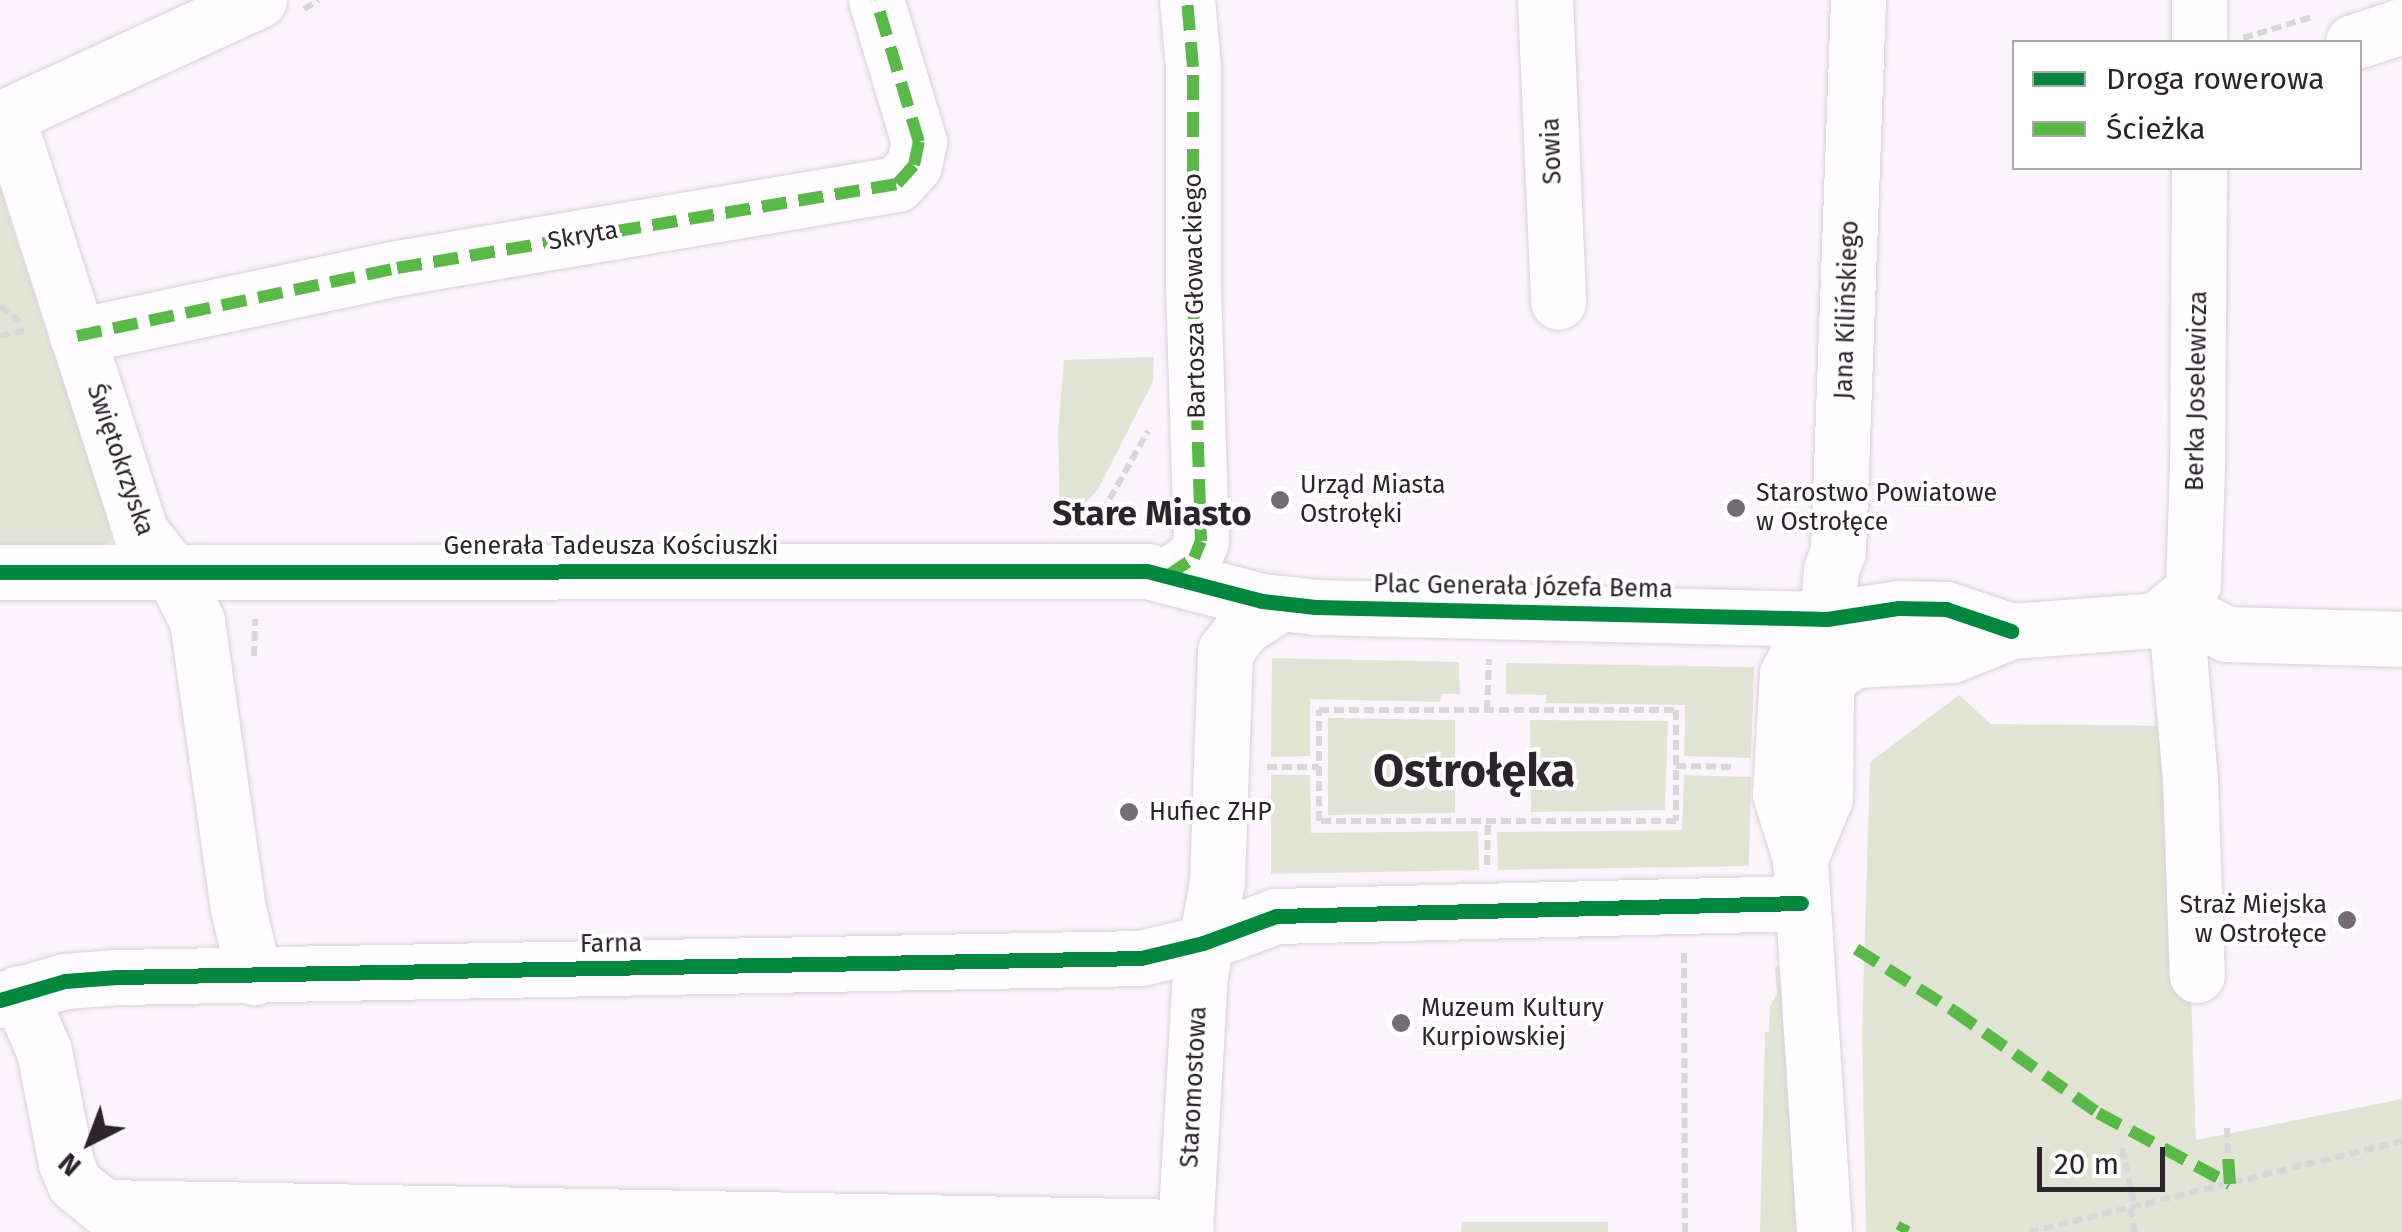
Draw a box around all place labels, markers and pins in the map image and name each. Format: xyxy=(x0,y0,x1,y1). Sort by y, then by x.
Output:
place label: Urząd Miasta Ostrołęki xyxy=(1300,471,1446,530)
place label: Starostwo Powiatowe w Ostrołęce xyxy=(1756,479,1997,538)
marker: Urząd Miasta Ostrołęki xyxy=(1269,489,1291,511)
marker: Starostwo Powiatowe w Ostrołęce xyxy=(1725,497,1747,519)
place label: Hufiec ZHP xyxy=(1149,797,1272,827)
marker: Hufiec ZHP xyxy=(1118,801,1140,823)
place label: Straż Miejska w Ostrołęce xyxy=(2180,891,2327,950)
marker: Straż Miejska w Ostrołęce xyxy=(2336,909,2358,931)
place label: Muzeum Kultury Kurpiowskiej xyxy=(1421,994,1604,1053)
marker: Muzeum Kultury Kurpiowskiej xyxy=(1390,1012,1412,1034)

